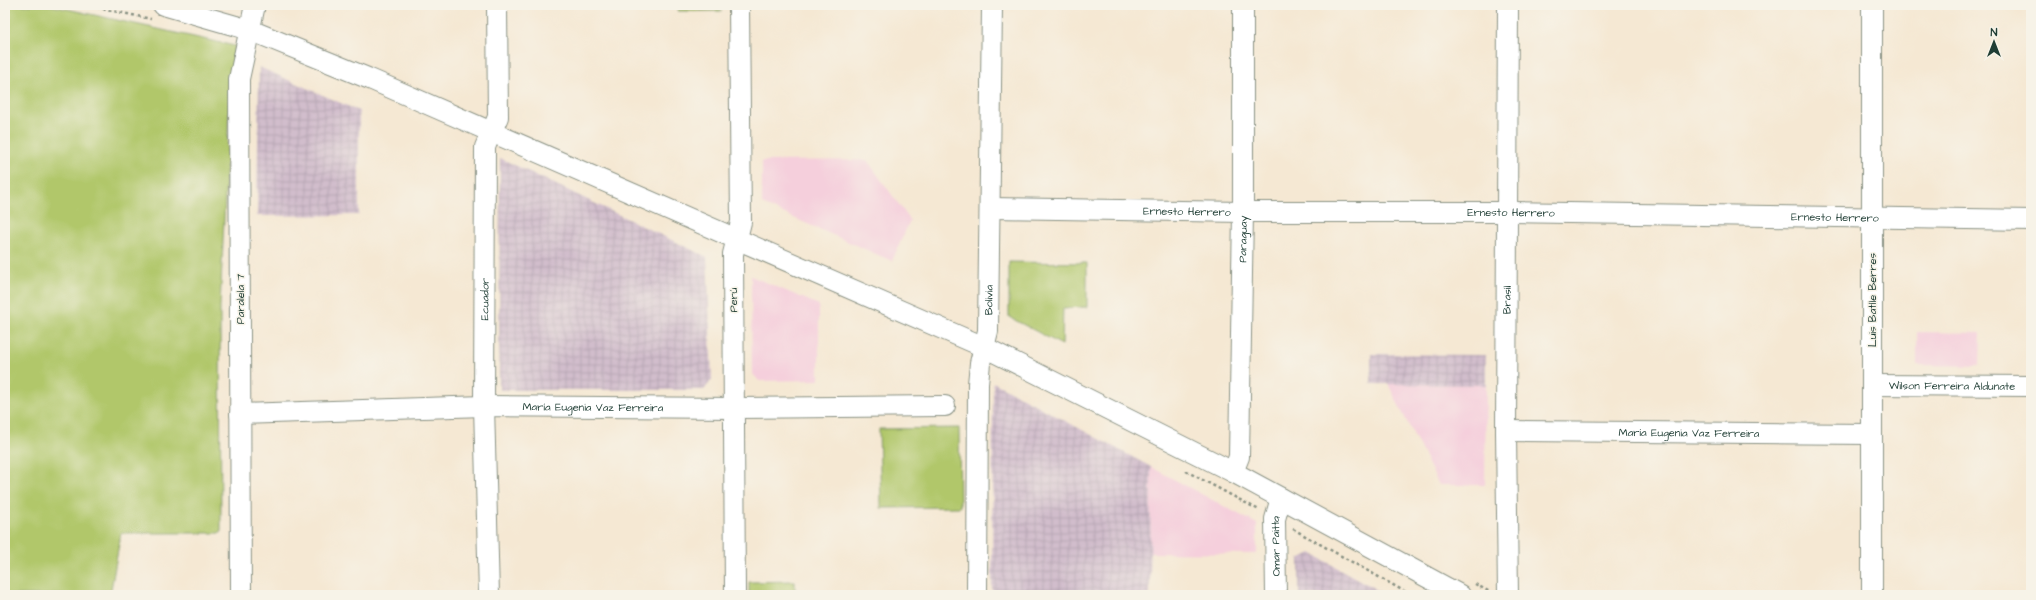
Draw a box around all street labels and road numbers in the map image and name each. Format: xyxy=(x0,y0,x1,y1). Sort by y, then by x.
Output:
street label: Ernesto Herrero xyxy=(1143,203,1232,220)
street label: Ernesto Herrero xyxy=(1467,205,1556,221)
street label: Ernesto Herrero xyxy=(1791,209,1880,226)
street label: Paraguay xyxy=(1235,215,1252,263)
street label: Luis Batlle Berres xyxy=(1865,253,1880,347)
street label: Paralela 7 xyxy=(233,274,248,324)
street label: Ecuador xyxy=(477,278,492,320)
street label: Bolivia xyxy=(981,284,997,315)
street label: Brasil xyxy=(1500,285,1515,314)
street label: Perú xyxy=(726,287,741,312)
street label: Wilson Ferreira Aldunate xyxy=(1889,378,2015,394)
street label: María Eugenia Vaz Ferreira xyxy=(522,399,664,416)
street label: María Eugenia Vaz Ferreira xyxy=(1619,425,1760,441)
street label: Omar Paitta xyxy=(1268,513,1284,577)

